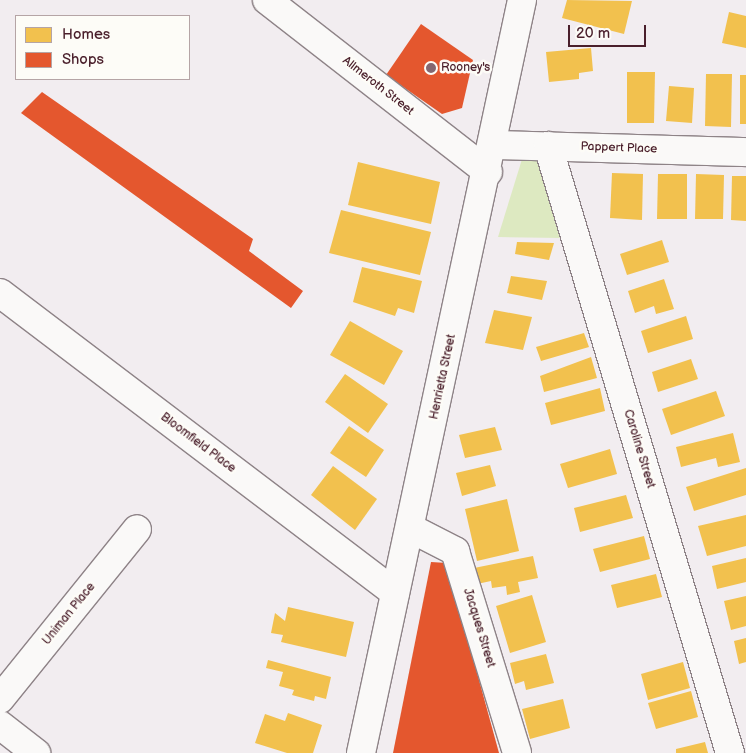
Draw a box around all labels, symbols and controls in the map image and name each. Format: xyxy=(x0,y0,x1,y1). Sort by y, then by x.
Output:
legend xyxy=(15,15,190,80)
scale bar xyxy=(571,15,648,47)
text: 20 m xyxy=(576,24,610,43)
text: Homes xyxy=(62,25,110,44)
text: Shops xyxy=(62,50,104,69)
street label: Allmeroth Street xyxy=(339,54,417,118)
place label: Rooney's xyxy=(441,61,490,75)
marker: Rooney's xyxy=(425,62,437,74)
street label: Pappert Place xyxy=(580,139,658,157)
street label: Henrietta Street xyxy=(427,333,459,421)
street label: Caroline Street xyxy=(620,408,658,490)
street label: Bloomfield Place xyxy=(158,410,238,476)
street label: Uniman Place xyxy=(40,580,98,648)
street label: Jacques Street xyxy=(460,587,498,669)

